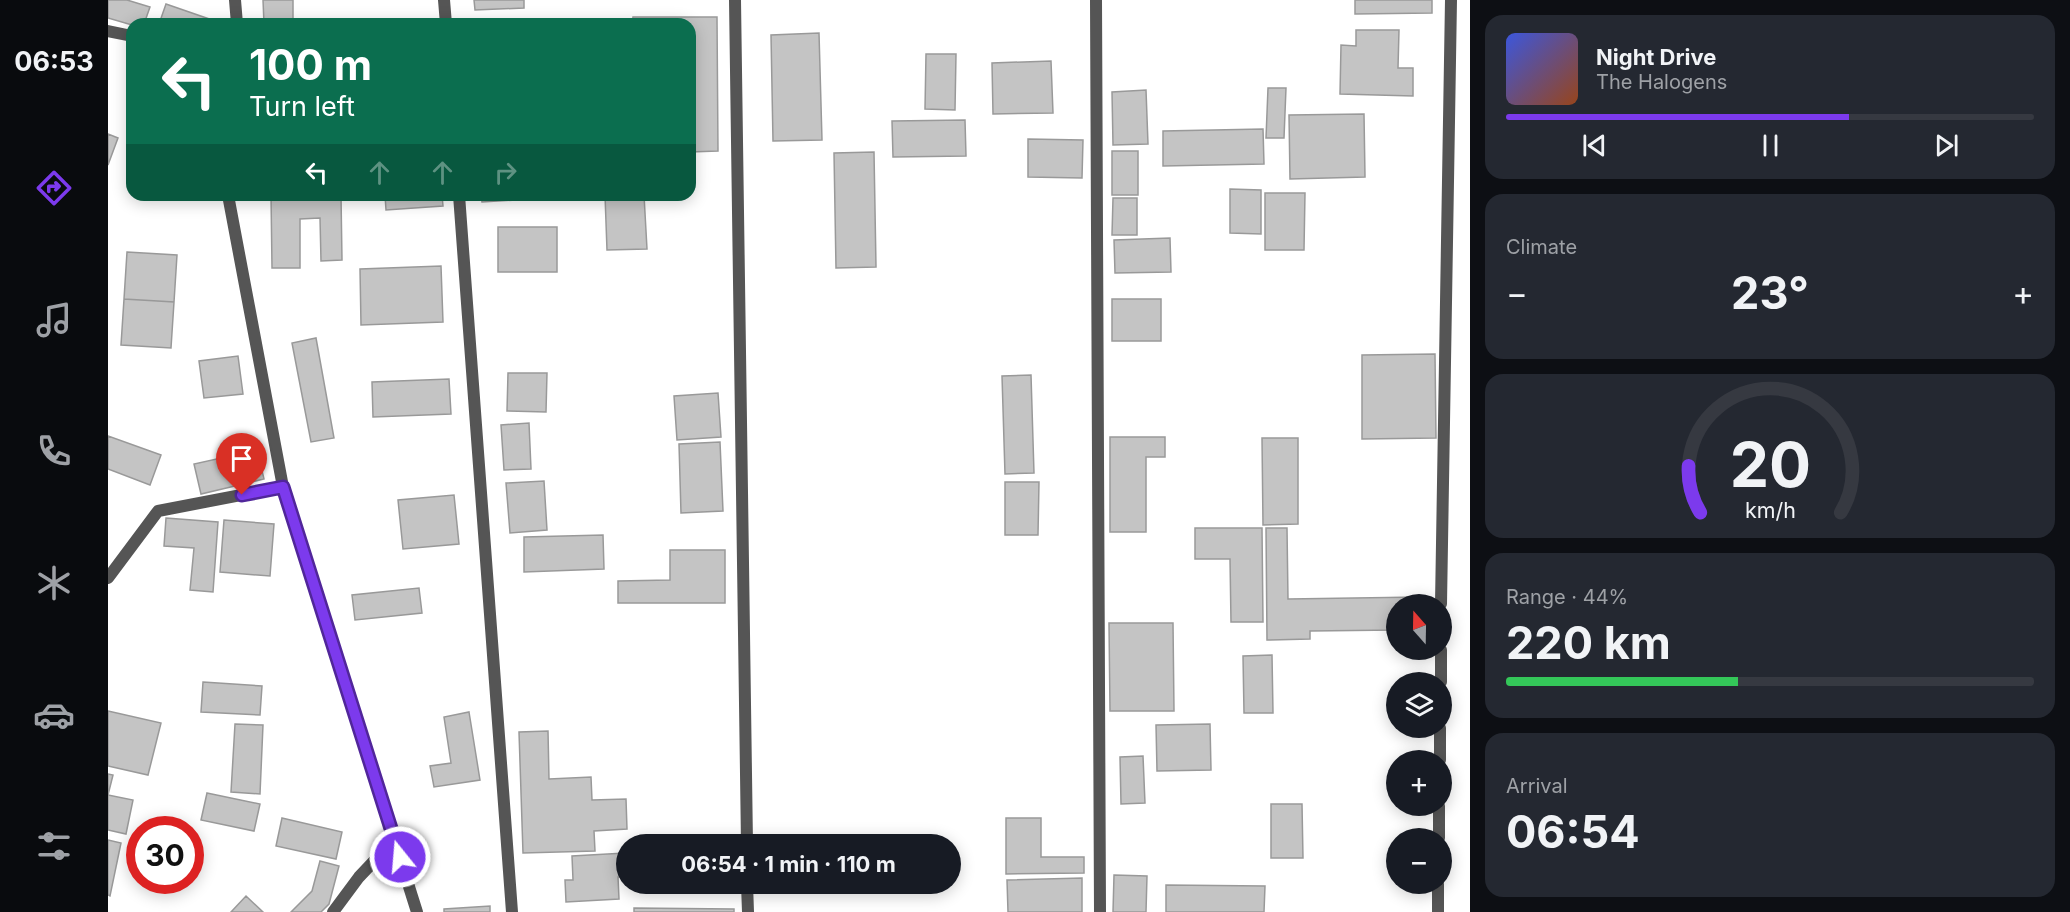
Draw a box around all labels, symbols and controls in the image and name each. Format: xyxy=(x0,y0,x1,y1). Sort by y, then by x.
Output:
text: 100 m xyxy=(249,39,372,90)
icon: left xyxy=(150,42,228,120)
text: Night Drive xyxy=(1596,44,1716,70)
text: 06:53 xyxy=(14,45,94,78)
text: The Halogens xyxy=(1596,70,1727,94)
text: Turn left xyxy=(249,90,355,123)
icon: previous xyxy=(1578,129,1611,162)
icon: pause xyxy=(1754,129,1787,162)
icon: next xyxy=(1930,129,1963,162)
icon: left xyxy=(300,156,333,189)
icon: ahead xyxy=(363,156,396,189)
icon: ahead xyxy=(426,156,459,189)
icon: right xyxy=(489,156,522,189)
icon: directions xyxy=(33,167,75,209)
text: Climate xyxy=(1506,235,1577,259)
text: 23° xyxy=(1731,265,1809,320)
text: − xyxy=(1506,273,1528,313)
text: + xyxy=(2012,273,2034,313)
icon: music xyxy=(33,299,75,341)
text: 20 xyxy=(1729,427,1811,502)
icon: phone xyxy=(33,430,75,472)
pin xyxy=(216,433,267,495)
icon: arrive xyxy=(225,442,258,475)
text: km/h xyxy=(1745,497,1795,523)
icon: climate xyxy=(33,562,75,604)
text: Range · 44% xyxy=(1506,585,1628,609)
north arrow xyxy=(1386,594,1452,660)
map controls xyxy=(1386,594,1452,894)
text: 220 km xyxy=(1506,615,1671,670)
button: layers xyxy=(1386,672,1452,738)
icon: car xyxy=(33,694,75,736)
button: + xyxy=(1386,750,1452,816)
text: Arrival xyxy=(1506,774,1568,798)
text: 06:54 xyxy=(1506,804,1640,859)
speed limit sign: 30 xyxy=(126,816,204,894)
icon: filters xyxy=(33,825,75,867)
position arrow xyxy=(368,825,432,889)
button: − xyxy=(1386,828,1452,894)
text: 06:54 · 1 min · 110 m xyxy=(681,851,896,877)

